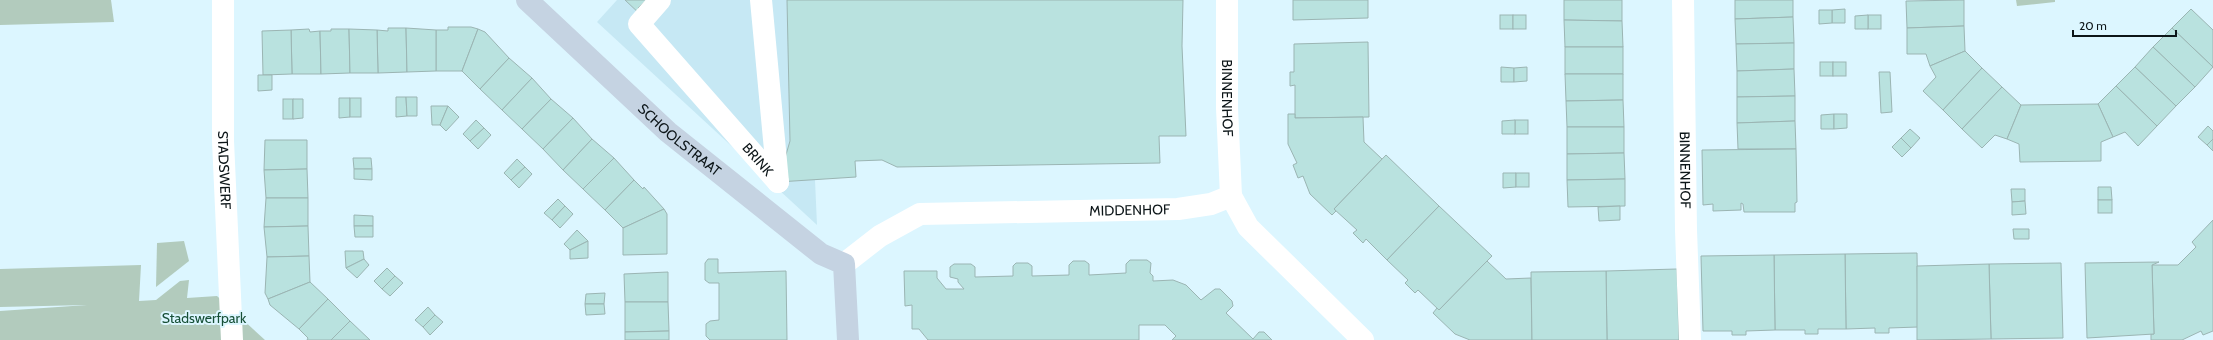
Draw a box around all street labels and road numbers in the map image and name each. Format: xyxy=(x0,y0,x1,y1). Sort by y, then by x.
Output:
street label: BINNENHOF xyxy=(1218,59,1237,138)
street label: SCHOOLSTRAAT xyxy=(634,100,725,180)
street label: STADSWERF xyxy=(214,131,235,210)
street label: BINNENHOF xyxy=(1676,131,1695,209)
street label: BRINK xyxy=(739,139,777,180)
street label: MIDDENHOF xyxy=(1089,200,1171,220)

